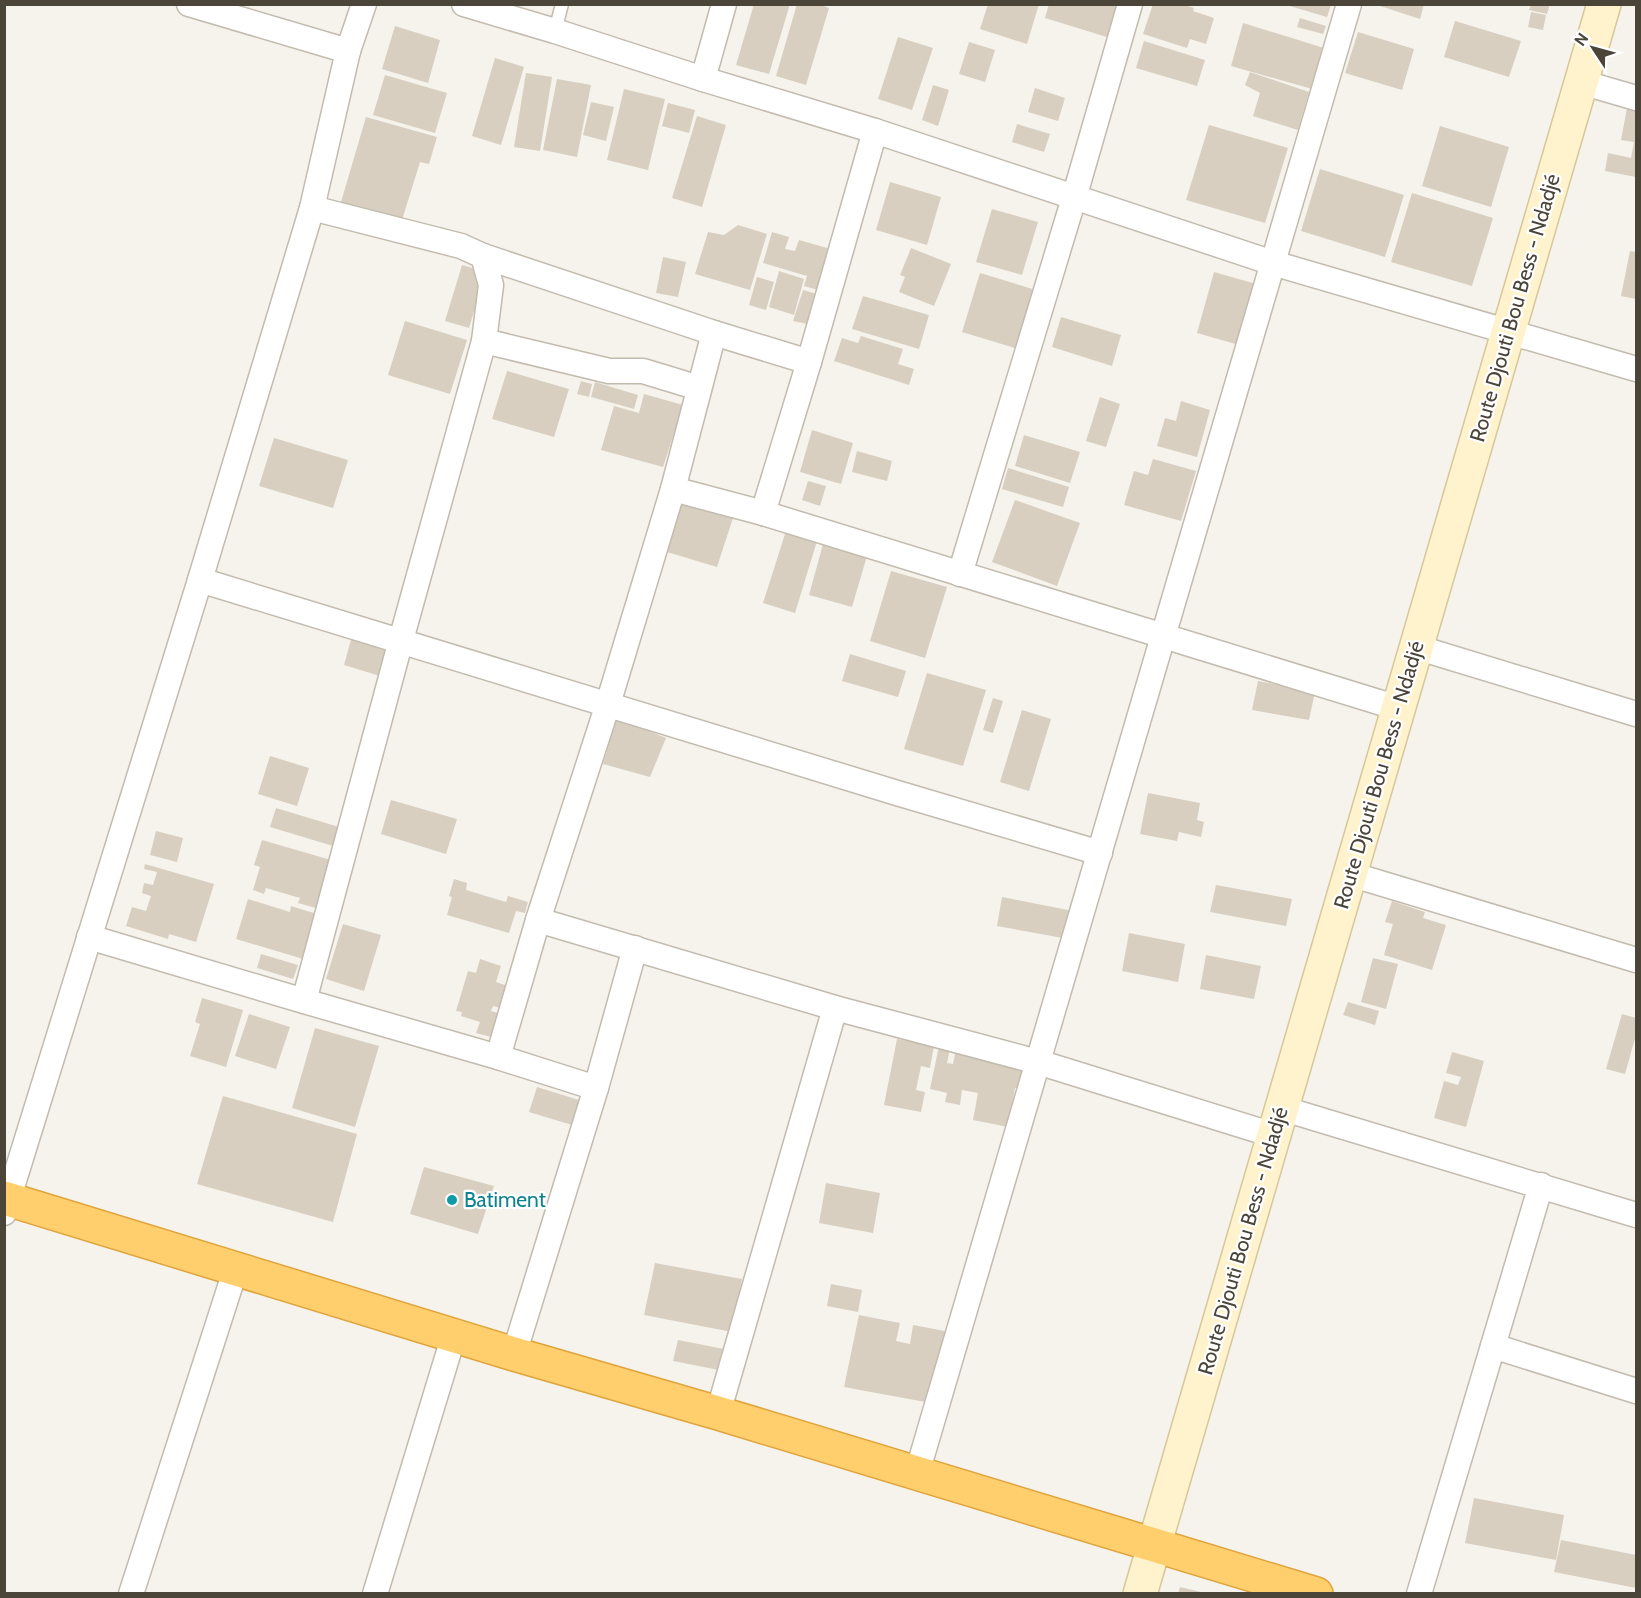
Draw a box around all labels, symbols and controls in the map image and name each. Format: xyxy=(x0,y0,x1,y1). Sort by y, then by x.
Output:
north arrow xyxy=(1563,18,1623,78)
text: N xyxy=(1570,29,1592,50)
street label: Route Djouti Bou Bess - Ndadjé xyxy=(1464,171,1566,445)
street label: Route Djouti Bou Bess - Ndadjé xyxy=(1328,638,1430,912)
street label: Route Djouti Bou Bess - Ndadjé xyxy=(1192,1104,1294,1378)
place label: Batiment xyxy=(464,1187,546,1212)
marker: Batiment xyxy=(445,1193,459,1207)

